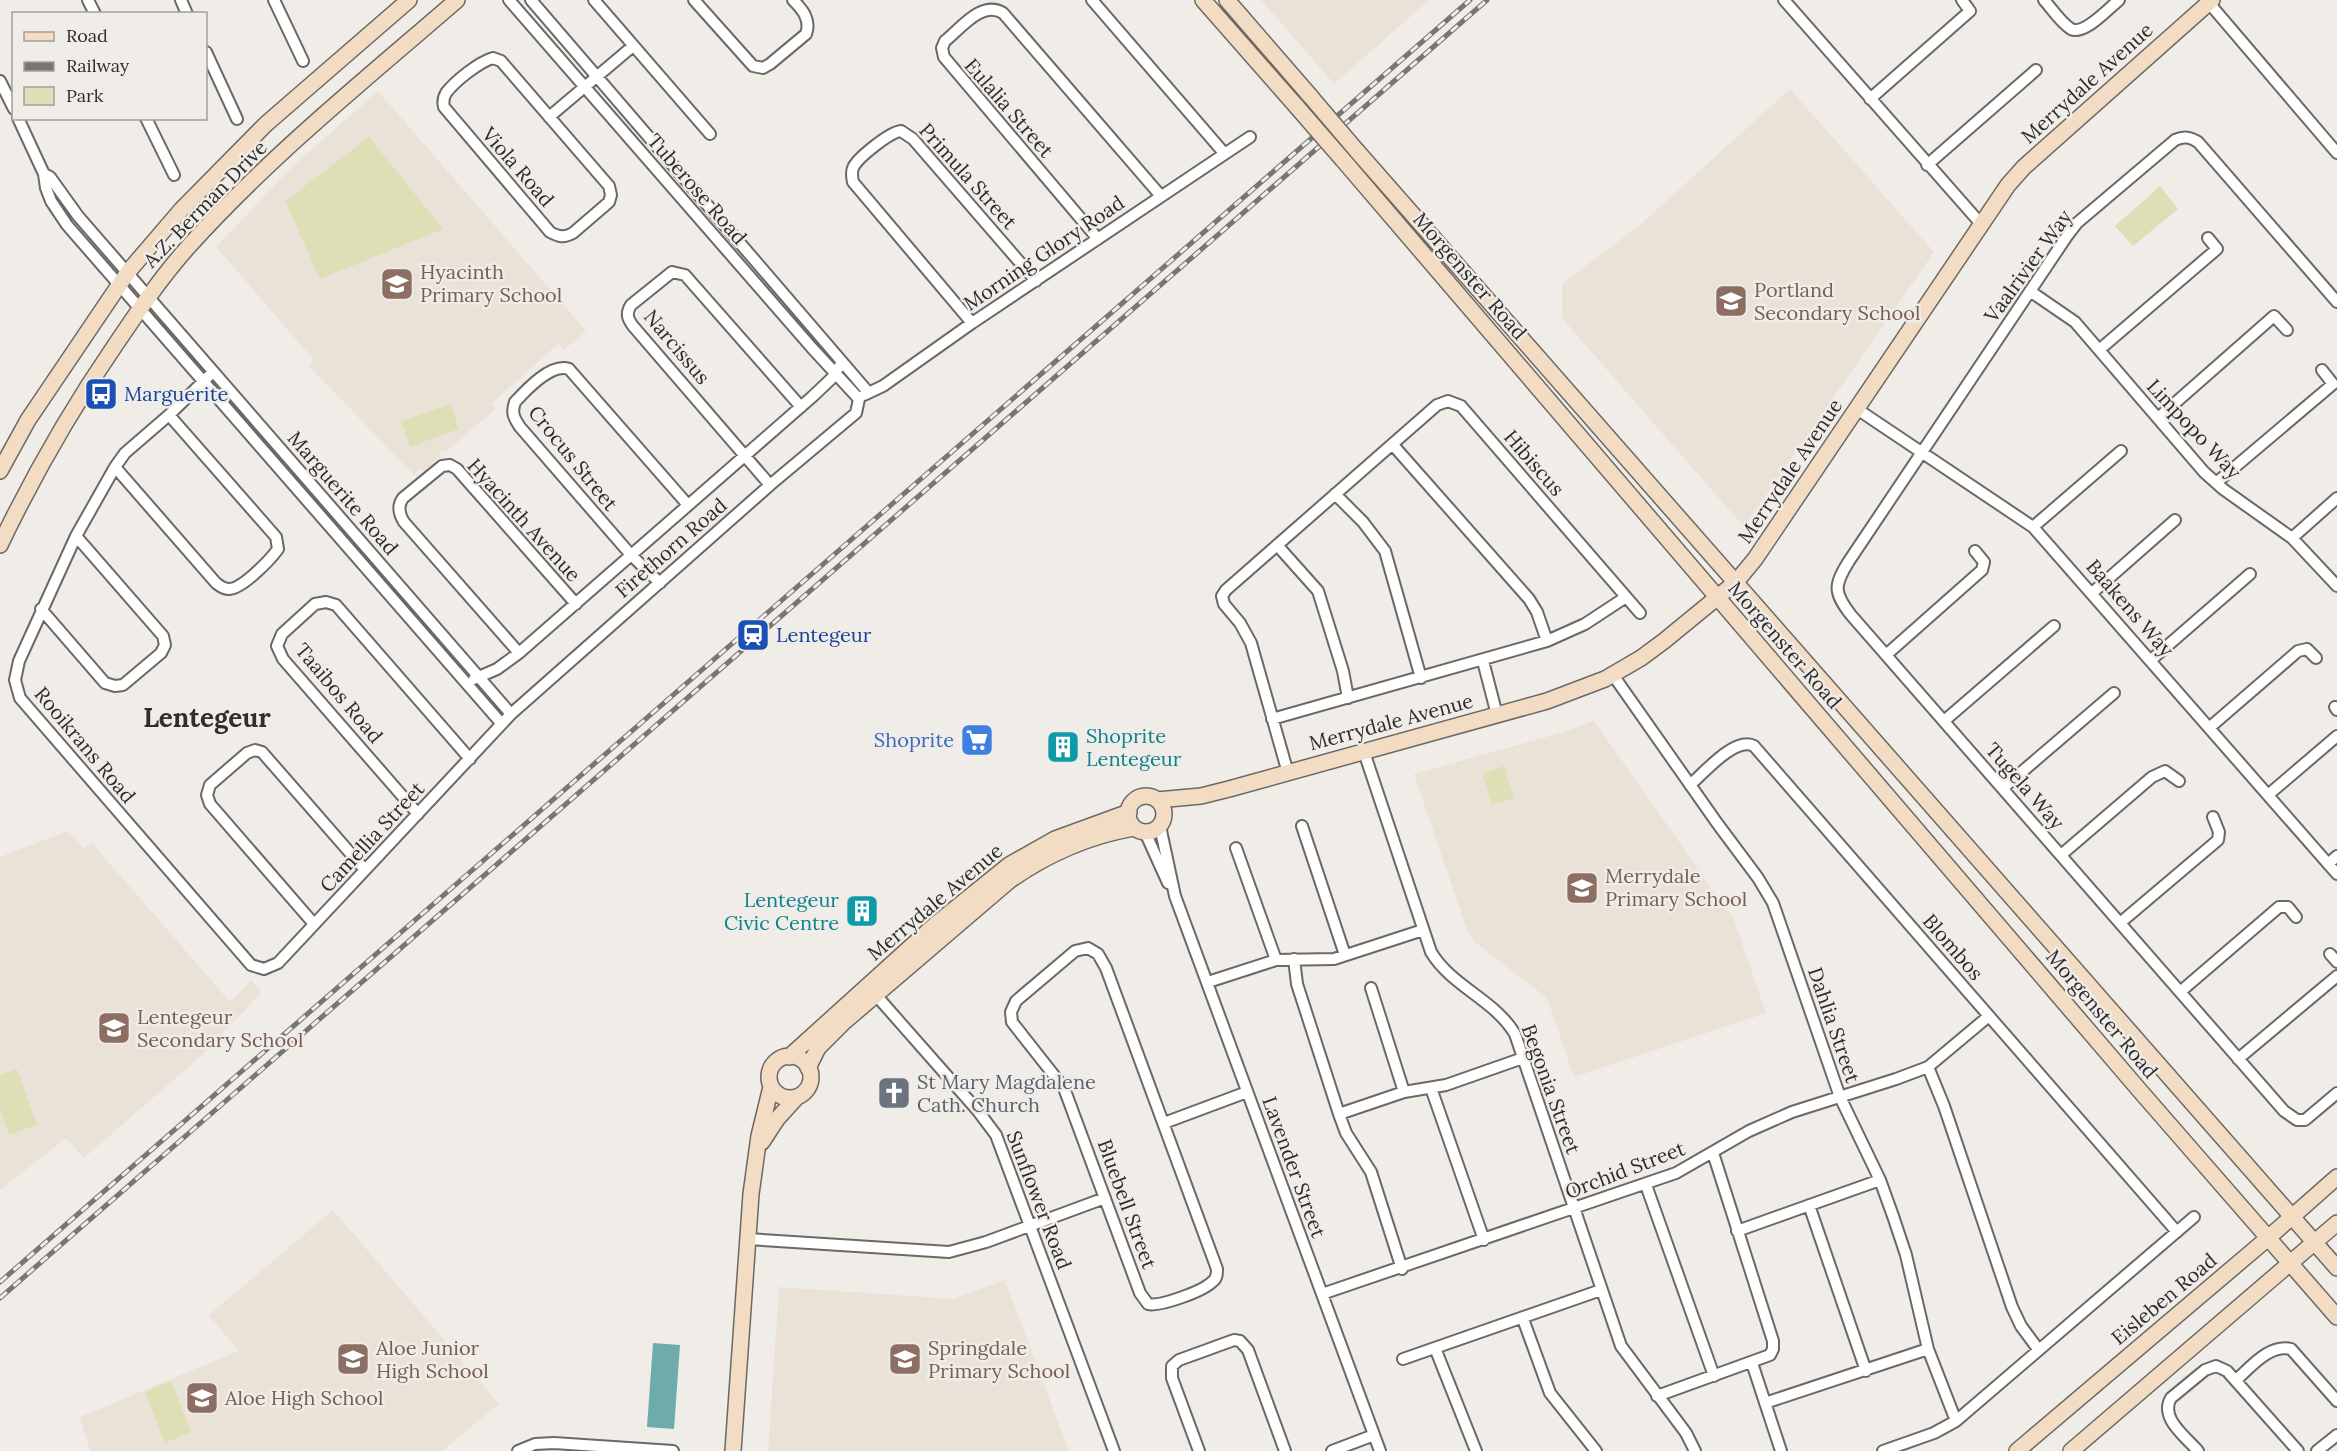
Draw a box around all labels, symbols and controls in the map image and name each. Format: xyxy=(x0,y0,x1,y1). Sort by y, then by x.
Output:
legend xyxy=(12,12,207,120)
street label: Merrydale Avenue xyxy=(2016,17,2158,148)
text: Road xyxy=(66,24,108,47)
street label: Eulalia Street xyxy=(959,53,1059,163)
text: Railway xyxy=(66,54,130,77)
text: Park xyxy=(66,84,104,107)
street label: Primula Street xyxy=(914,118,1023,234)
street label: Viola Road xyxy=(476,121,560,212)
street label: Tuberose Road xyxy=(642,128,752,249)
street label: A.Z. Berman Drive xyxy=(137,135,272,273)
street label: Morning Glory Road xyxy=(959,190,1129,316)
street label: Vaalrivier Way xyxy=(1978,204,2077,328)
street label: Morgenster Road xyxy=(1408,207,1533,344)
place label: Hyacinth Primary School xyxy=(420,259,562,307)
school or university icon: Hyacinth Primary School xyxy=(379,266,415,302)
place label: Portland Secondary School xyxy=(1754,277,1920,325)
school or university icon: Portland Secondary School xyxy=(1713,283,1749,319)
street label: Narcissus xyxy=(639,304,716,389)
street label: Limpopo Way xyxy=(2142,374,2247,484)
bus stop icon: Marguerite xyxy=(83,376,119,412)
place label: Marguerite xyxy=(124,381,228,406)
street label: Merrydale Avenue xyxy=(1732,394,1847,548)
street label: Crocus Street xyxy=(523,400,624,515)
street label: Hibiscus xyxy=(1499,424,1570,501)
street label: Marguerite Road xyxy=(283,426,404,560)
street label: Hyacinth Avenue xyxy=(462,453,586,587)
street label: Firethorn Road xyxy=(610,492,732,603)
street label: Baakens Way xyxy=(2081,554,2180,662)
street label: Morgenster Road xyxy=(1723,576,1848,713)
station icon: Lentegeur xyxy=(735,617,771,653)
place label: Lentegeur xyxy=(776,622,872,647)
street label: Taaibos Road xyxy=(290,638,388,748)
street label: Rooikrans Road xyxy=(29,681,141,808)
street label: Merrydale Avenue xyxy=(1306,688,1476,755)
district label: Lentegeur xyxy=(143,701,271,734)
supermarket icon: Shoprite xyxy=(959,722,995,758)
place label: Shoprite Lentegeur xyxy=(1086,723,1182,771)
place label: Shoprite xyxy=(874,727,954,752)
building icon: Shoprite Lentegeur xyxy=(1045,729,1081,765)
street label: Tugela Way xyxy=(1981,737,2070,835)
street label: Camellia Street xyxy=(314,776,429,897)
street label: Merrydale Avenue xyxy=(862,838,1007,965)
place label: Merrydale Primary School xyxy=(1605,863,1747,911)
school or university icon: Merrydale Primary School xyxy=(1564,870,1600,906)
place label: Lentegeur Civic Centre xyxy=(724,887,839,935)
building icon: Lentegeur Civic Centre xyxy=(844,893,880,929)
street label: Blombos xyxy=(1918,908,1989,985)
street label: Morgenster Road xyxy=(2041,944,2164,1083)
street label: Dahlia Street xyxy=(1803,964,1866,1086)
place label: Lentegeur Secondary School xyxy=(137,1004,303,1052)
school or university icon: Lentegeur Secondary School xyxy=(96,1010,132,1046)
street label: Begonia Street xyxy=(1516,1021,1587,1157)
place label: St Mary Magdalene Cath. Church xyxy=(917,1069,1096,1117)
church icon: St Mary Magdalene Cath. Church xyxy=(876,1075,912,1111)
street label: Lavender Street xyxy=(1257,1093,1332,1241)
street label: Sunflower Road xyxy=(1002,1127,1077,1273)
street label: Orchid Street xyxy=(1561,1135,1689,1204)
street label: Bluebell Street xyxy=(1092,1136,1163,1272)
street label: Eisleben Road xyxy=(2106,1247,2221,1350)
place label: Aloe Junior High School xyxy=(375,1335,489,1383)
place label: Springdale Primary School xyxy=(928,1335,1070,1383)
school or university icon: Aloe Junior High School xyxy=(335,1341,371,1377)
school or university icon: Springdale Primary School xyxy=(887,1341,923,1377)
school or university icon: Aloe High School xyxy=(184,1380,220,1416)
place label: Aloe High School xyxy=(224,1385,383,1410)

